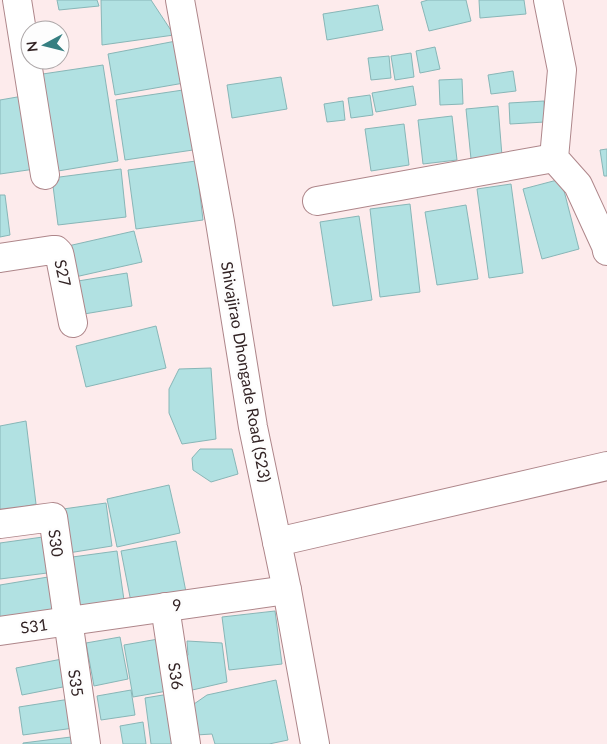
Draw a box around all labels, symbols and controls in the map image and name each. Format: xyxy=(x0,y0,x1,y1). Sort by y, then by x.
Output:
north arrow xyxy=(20,20,70,70)
text: N xyxy=(23,40,41,53)
street label: S27 xyxy=(51,258,76,288)
street label: Shivajirao Dhongade Road (S23) xyxy=(218,260,275,484)
street label: S30 xyxy=(45,528,68,558)
street label: 9 xyxy=(171,594,183,615)
street label: S31 xyxy=(19,614,49,637)
street label: S36 xyxy=(165,661,188,691)
street label: S35 xyxy=(65,668,88,698)

